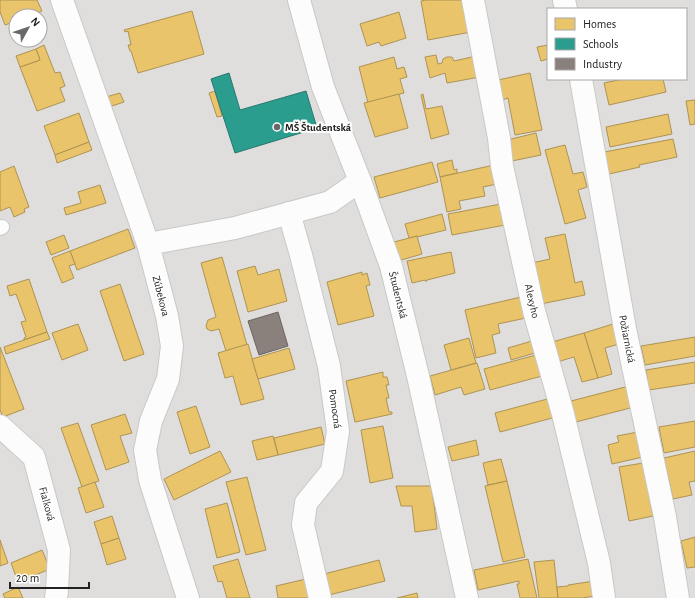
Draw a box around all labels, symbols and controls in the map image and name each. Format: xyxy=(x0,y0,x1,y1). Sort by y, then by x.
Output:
north arrow xyxy=(8,8,48,48)
legend xyxy=(547,8,687,80)
text: N xyxy=(29,15,42,28)
text: Homes xyxy=(583,18,616,30)
text: Schools xyxy=(583,38,618,50)
text: Industry xyxy=(583,58,622,71)
place label: MŠ Študentská xyxy=(285,121,352,133)
marker: MŠ Študentská xyxy=(272,122,282,132)
street label: Študentská xyxy=(387,270,409,320)
street label: Zúbekova xyxy=(151,274,171,318)
street label: Alexyho xyxy=(523,283,541,319)
street label: Požiarnická xyxy=(617,314,637,364)
street label: Pomocná xyxy=(327,389,343,429)
street label: Fialková xyxy=(37,486,57,522)
scale bar xyxy=(10,564,89,590)
text: 20 m xyxy=(16,572,39,584)

